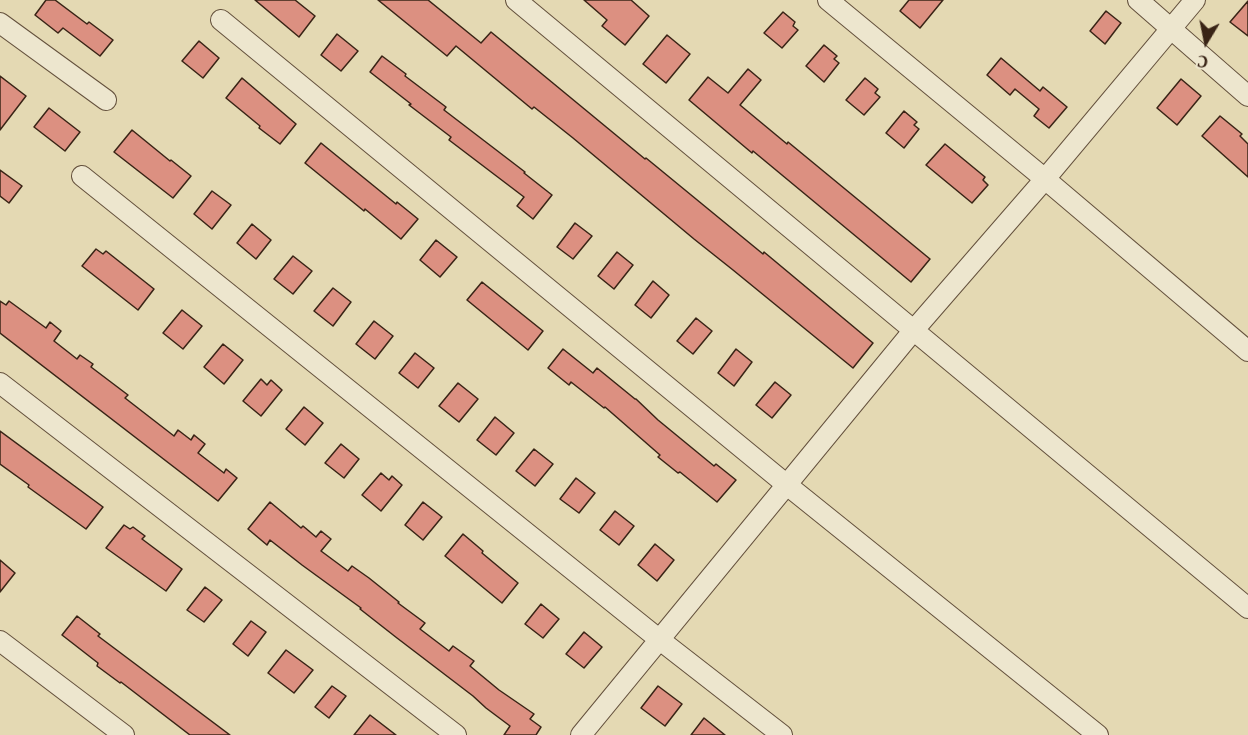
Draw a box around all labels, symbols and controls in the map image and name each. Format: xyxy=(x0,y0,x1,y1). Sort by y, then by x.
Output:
north arrow xyxy=(1176,12,1236,72)
text: С xyxy=(1196,48,1210,71)

